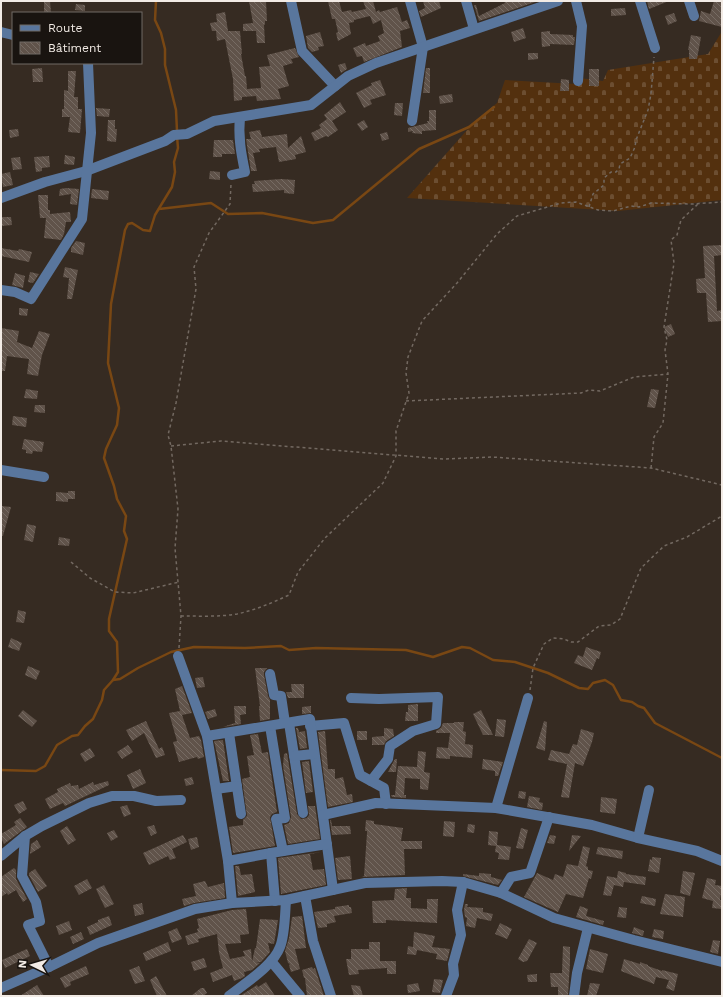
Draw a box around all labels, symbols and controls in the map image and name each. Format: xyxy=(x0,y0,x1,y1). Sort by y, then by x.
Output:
legend xyxy=(12,12,142,64)
text: Route xyxy=(48,21,82,35)
text: Bâtiment xyxy=(48,41,101,55)
north arrow xyxy=(12,945,52,985)
text: N xyxy=(16,960,29,969)

